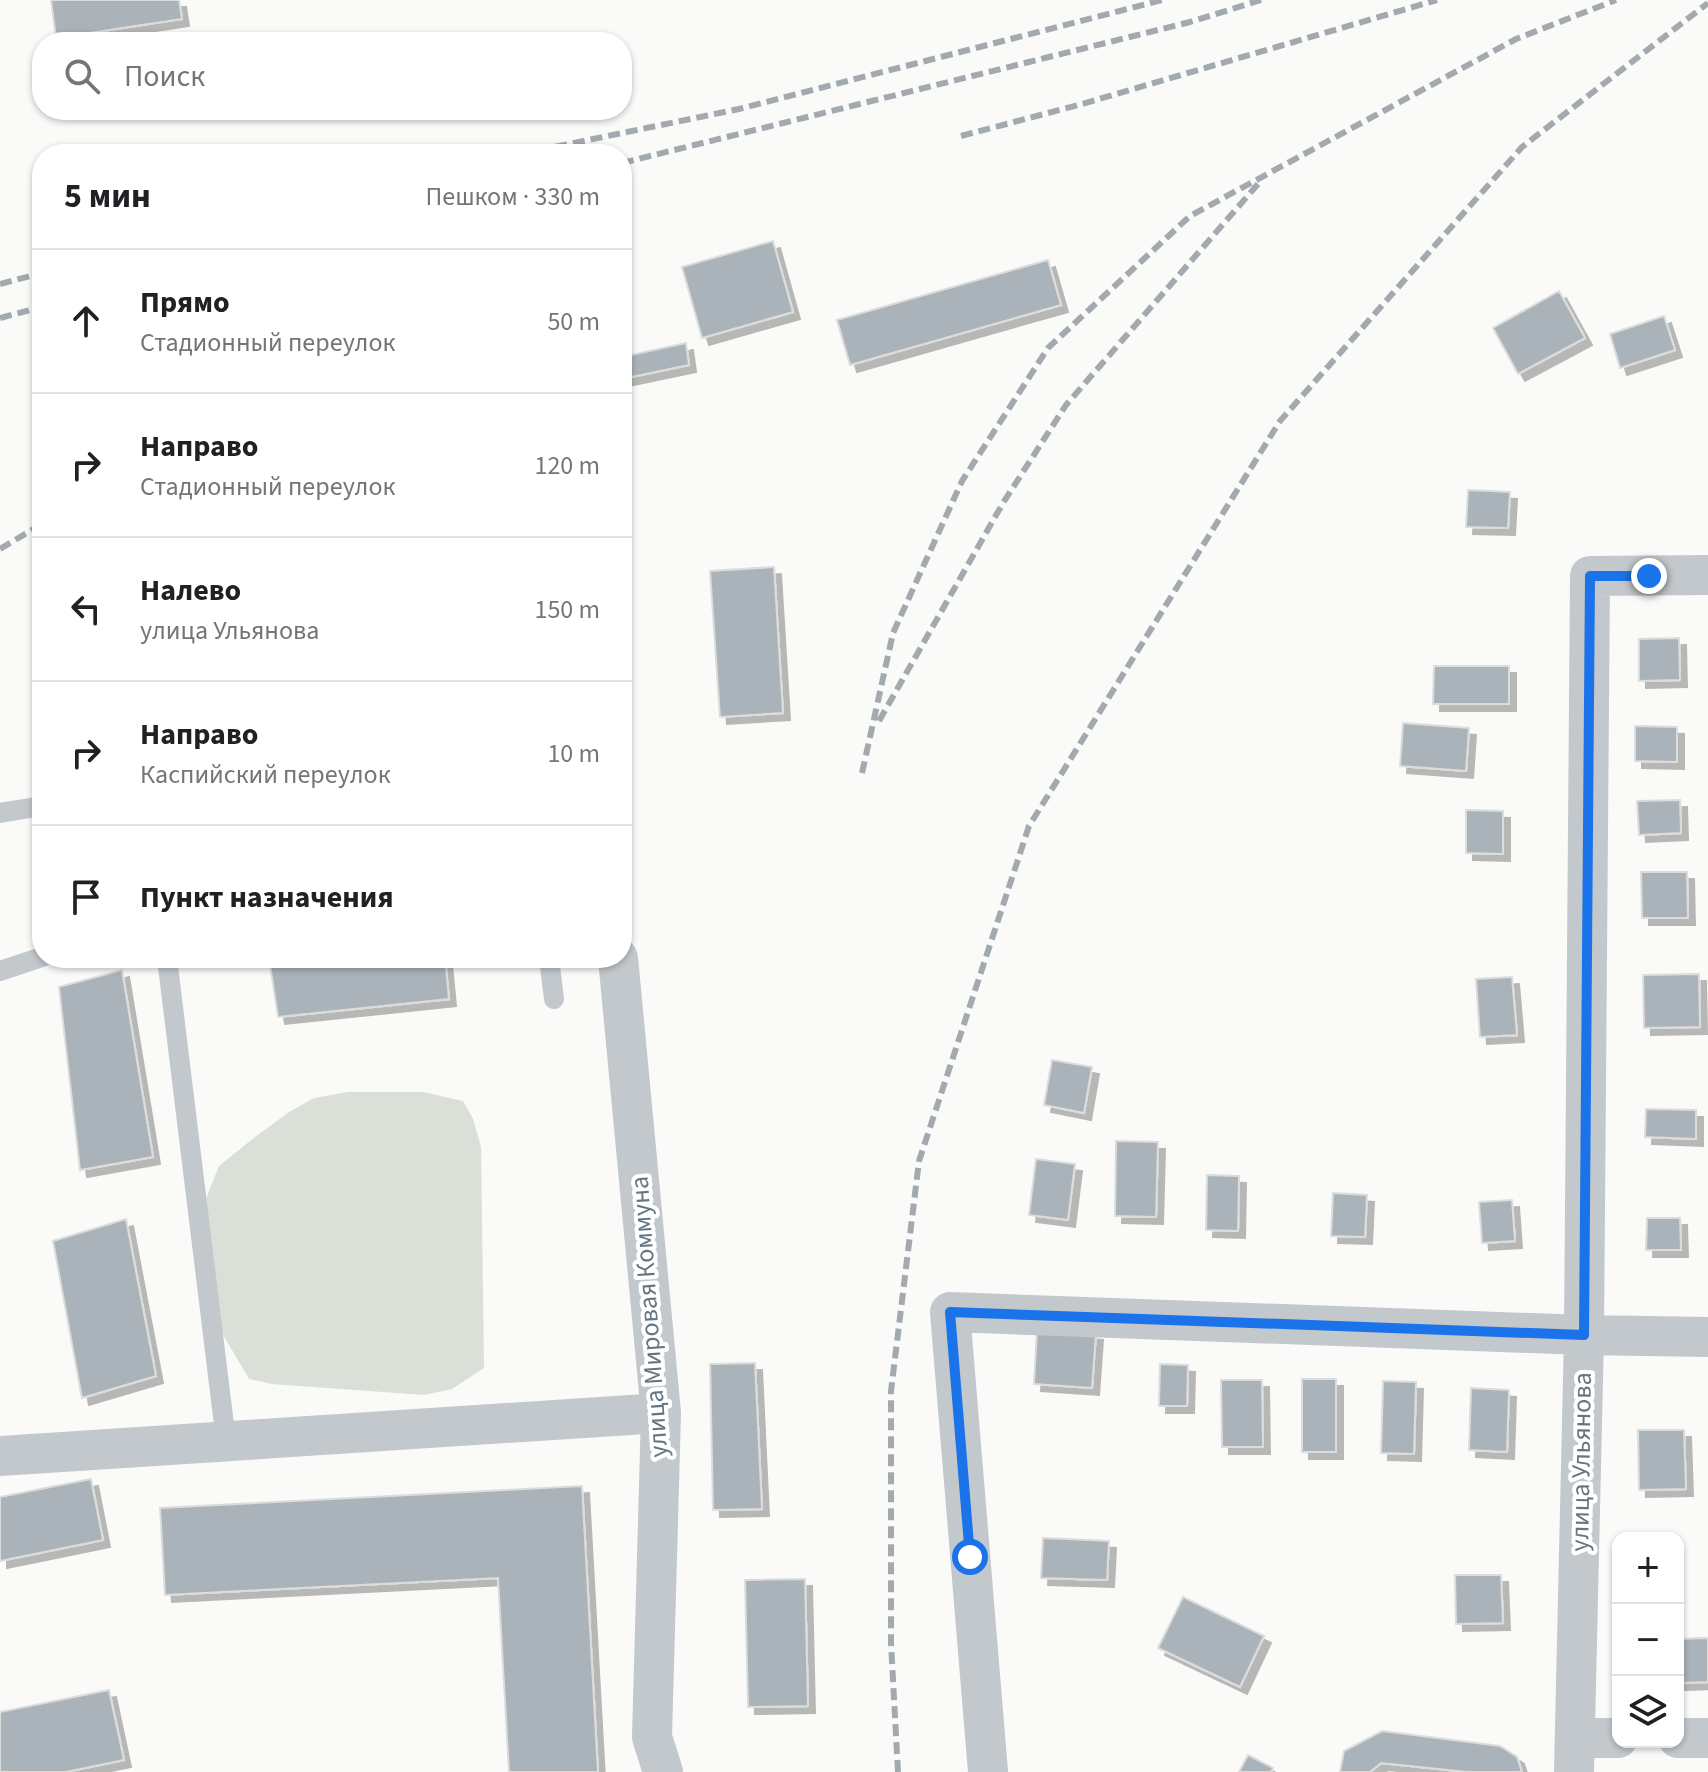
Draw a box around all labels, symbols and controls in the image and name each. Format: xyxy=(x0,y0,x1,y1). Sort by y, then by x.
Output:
search box xyxy=(32,32,632,120)
icon: search xyxy=(60,54,104,98)
text: Поиск xyxy=(124,55,205,98)
text: 5 мин xyxy=(64,172,151,221)
text: Пешком · 330 m xyxy=(425,178,600,215)
text: Прямо xyxy=(140,281,230,324)
icon: ahead xyxy=(64,299,108,343)
text: 50 m xyxy=(547,303,600,340)
text: Стадионный переулок xyxy=(140,324,395,361)
text: Направо xyxy=(140,425,258,468)
icon: right xyxy=(64,443,108,487)
text: 120 m xyxy=(534,447,600,484)
text: Стадионный переулок xyxy=(140,468,395,505)
route end xyxy=(1631,558,1667,594)
text: Налево xyxy=(140,569,241,612)
icon: left xyxy=(64,587,108,631)
text: 150 m xyxy=(534,591,600,628)
text: улица Ульянова xyxy=(140,612,319,649)
text: Направо xyxy=(140,713,258,756)
icon: right xyxy=(64,731,108,775)
text: 10 m xyxy=(547,735,600,772)
text: Каспийский переулок xyxy=(140,756,391,793)
icon: arrive xyxy=(64,875,108,919)
text: Пункт назначения xyxy=(140,876,394,919)
street label: улица Мировая Коммуна xyxy=(621,1175,677,1459)
street label: улица Ульянова xyxy=(1561,1372,1601,1552)
map controls xyxy=(1612,1532,1684,1748)
button: + xyxy=(1612,1532,1684,1604)
route start xyxy=(952,1539,988,1575)
button: − xyxy=(1612,1604,1684,1676)
button: layers xyxy=(1612,1676,1684,1748)

